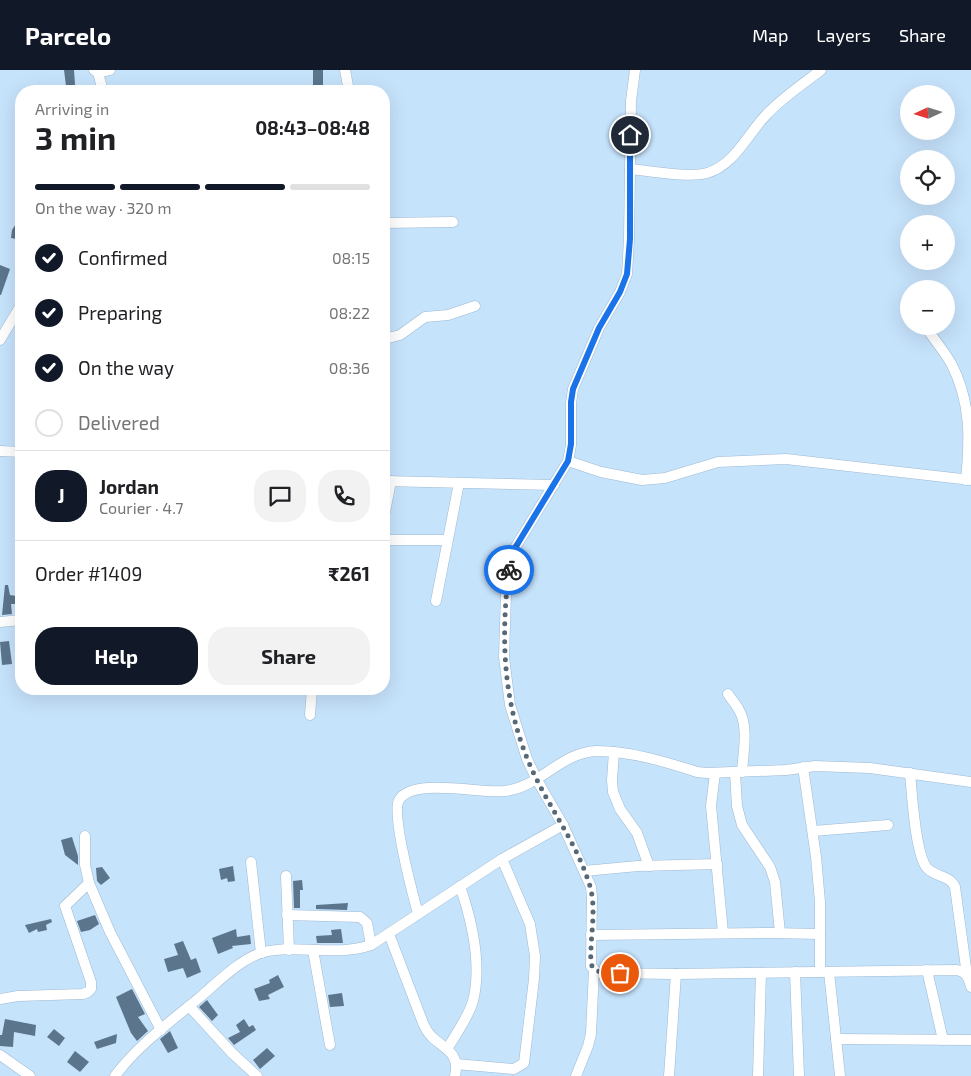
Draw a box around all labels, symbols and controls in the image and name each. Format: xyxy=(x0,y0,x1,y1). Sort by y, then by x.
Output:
text: Parcelo xyxy=(25,21,111,50)
text: Map xyxy=(752,24,788,46)
text: Layers xyxy=(816,24,871,46)
text: Share xyxy=(899,24,946,46)
north arrow xyxy=(900,85,955,140)
map controls xyxy=(900,85,955,335)
text: Arriving in xyxy=(35,99,109,118)
pin xyxy=(609,114,651,156)
text: 08:43–08:48 xyxy=(255,116,370,139)
text: 3 min xyxy=(35,118,116,156)
icon: home xyxy=(616,121,644,149)
button: locate xyxy=(900,150,955,205)
text: On the way · 320 m xyxy=(35,198,172,217)
button: + xyxy=(900,215,955,270)
icon: check xyxy=(35,244,63,272)
text: Confirmed xyxy=(78,246,168,269)
text: 08:15 xyxy=(332,248,370,267)
button: − xyxy=(900,280,955,335)
icon: check xyxy=(35,299,63,327)
text: Preparing xyxy=(78,301,162,324)
text: 08:22 xyxy=(329,303,370,322)
icon: check xyxy=(35,354,63,382)
text: On the way xyxy=(78,356,174,379)
text: 08:36 xyxy=(329,358,370,377)
text: Delivered xyxy=(78,411,160,434)
button: chat xyxy=(254,470,306,522)
button: phone xyxy=(318,470,370,522)
text: Jordan xyxy=(99,475,159,498)
text: J xyxy=(57,484,65,507)
text: Courier · 4.7 xyxy=(99,498,183,517)
courier xyxy=(484,545,534,595)
icon: bike xyxy=(495,556,523,584)
text: Order #1409 xyxy=(35,562,142,585)
text: ₹261 xyxy=(328,562,370,585)
button: Help xyxy=(35,627,198,685)
button: Share xyxy=(208,627,370,685)
pin xyxy=(599,952,641,994)
icon: bag xyxy=(606,959,634,987)

